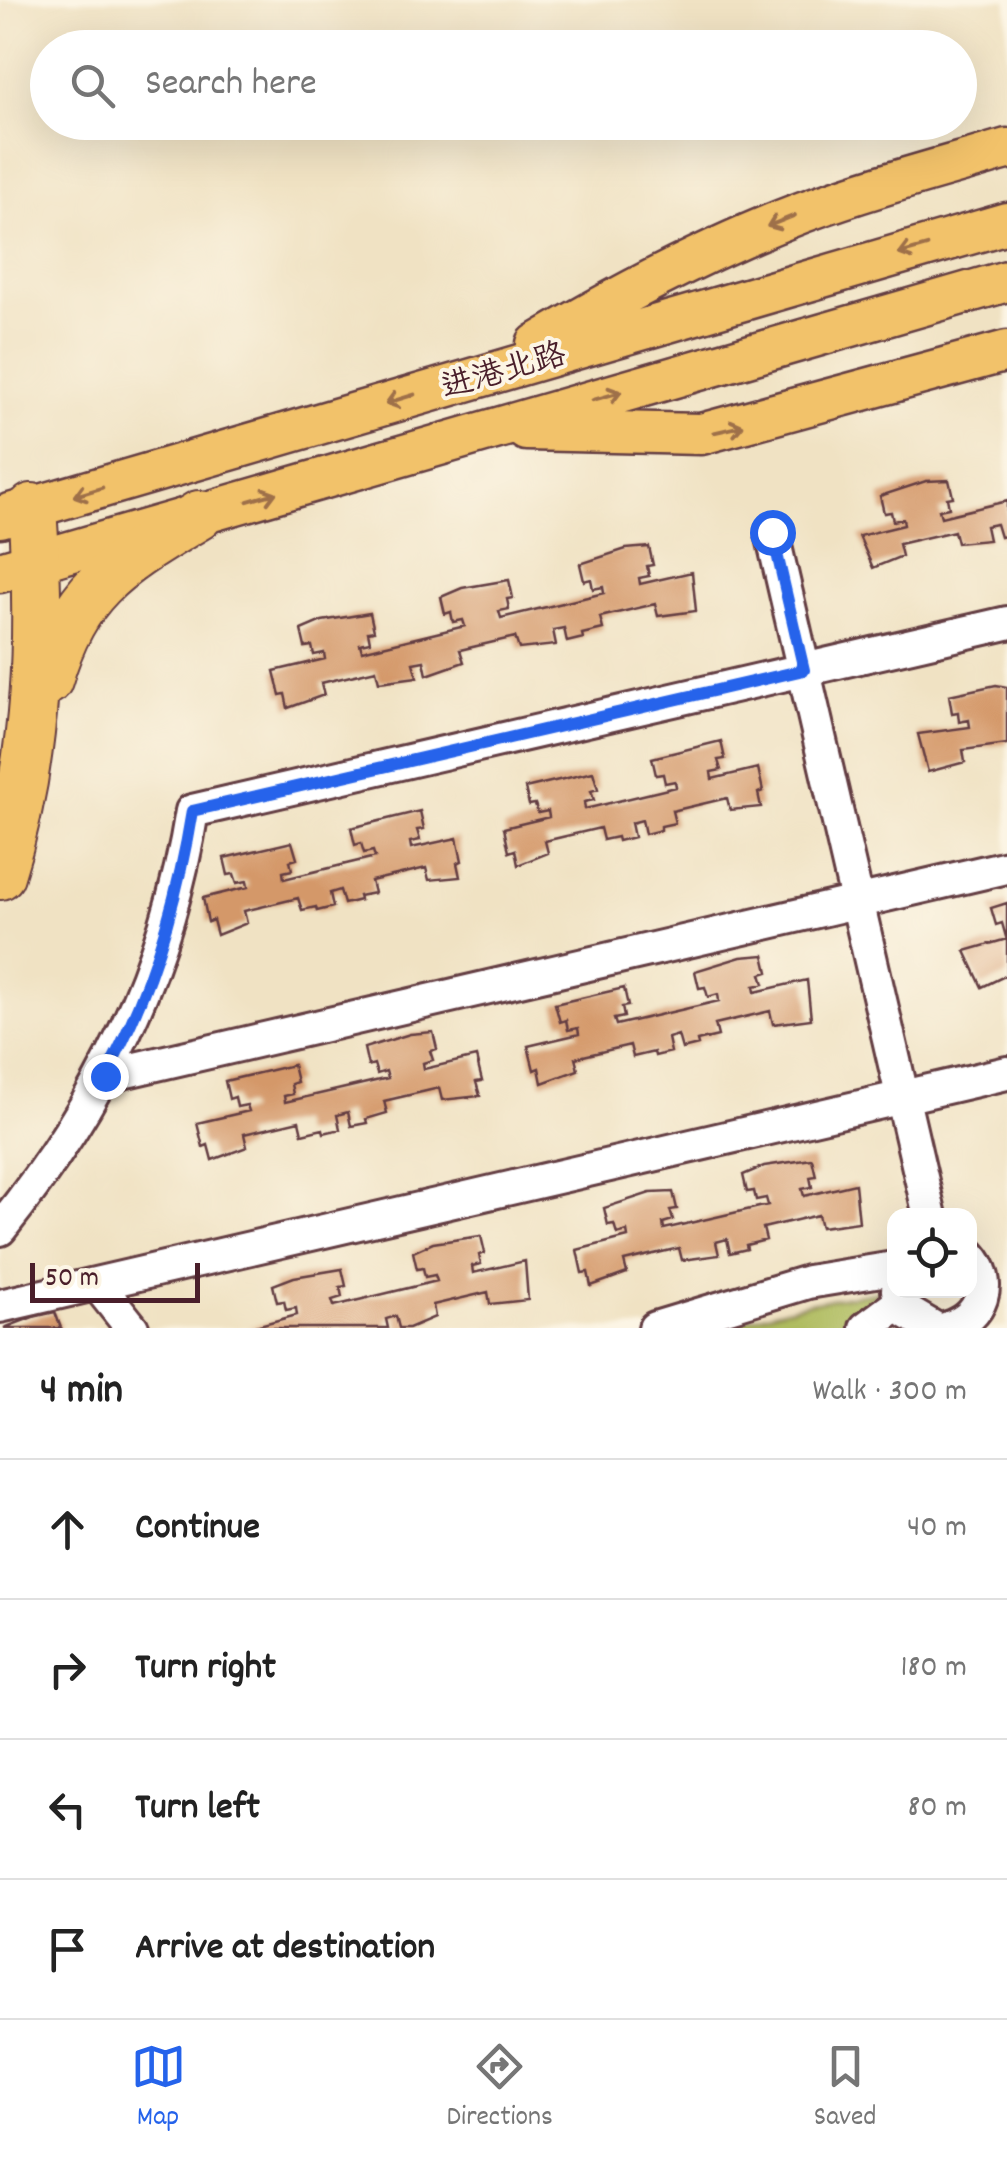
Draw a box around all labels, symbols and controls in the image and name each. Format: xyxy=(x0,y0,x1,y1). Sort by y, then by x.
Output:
search box xyxy=(30,30,977,140)
icon: search xyxy=(65,58,120,113)
text: Search here xyxy=(145,58,317,113)
one-way arrow xyxy=(766,214,797,232)
one-way arrow xyxy=(898,242,930,260)
street label: 进港北路 xyxy=(437,334,572,414)
one-way arrow xyxy=(591,386,623,404)
one-way arrow xyxy=(384,391,416,409)
one-way arrow xyxy=(712,419,744,437)
one-way arrow xyxy=(73,484,104,502)
one-way arrow xyxy=(246,487,277,505)
route start xyxy=(750,510,796,556)
route end xyxy=(83,1054,129,1100)
map controls xyxy=(887,1208,977,1298)
button: locate xyxy=(887,1208,977,1298)
scale bar xyxy=(30,1258,200,1302)
text: 50 m xyxy=(45,1260,99,1300)
text: 4 min xyxy=(40,1363,123,1423)
text: Walk · 300 m xyxy=(813,1370,967,1416)
icon: ahead xyxy=(40,1502,95,1557)
text: Continue xyxy=(135,1502,260,1557)
text: 40 m xyxy=(907,1506,967,1552)
icon: right xyxy=(40,1642,95,1697)
text: Turn right xyxy=(135,1642,276,1697)
text: 180 m xyxy=(900,1646,967,1692)
icon: left xyxy=(40,1782,95,1837)
text: Turn left xyxy=(135,1782,260,1837)
text: 80 m xyxy=(907,1786,967,1832)
icon: arrive xyxy=(40,1922,95,1977)
text: Arrive at destination xyxy=(135,1922,435,1977)
tab: Map xyxy=(131,2039,186,2139)
tab: Directions xyxy=(447,2039,553,2139)
tab: Saved xyxy=(814,2039,876,2139)

